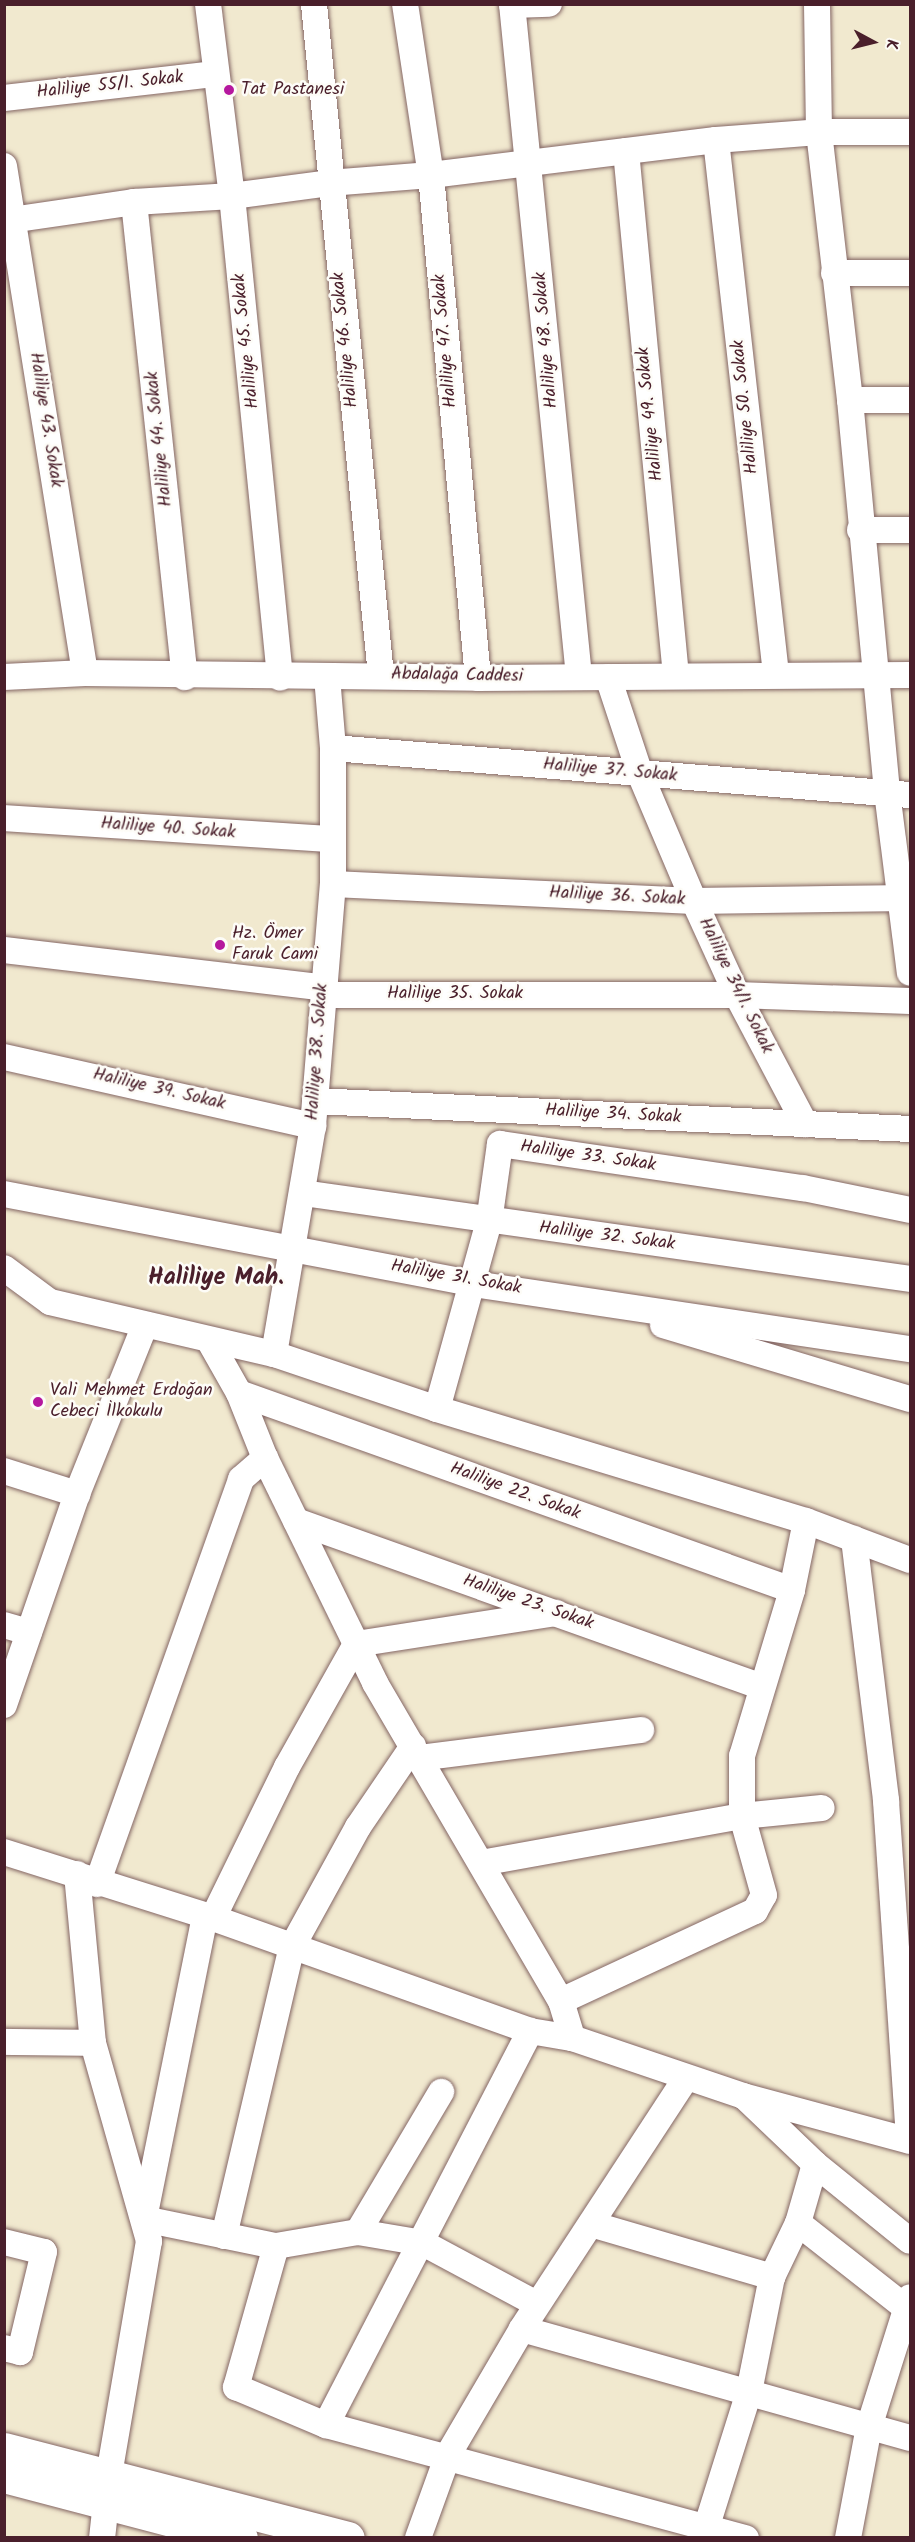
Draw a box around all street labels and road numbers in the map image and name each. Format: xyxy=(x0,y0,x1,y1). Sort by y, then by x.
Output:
street label: Haliliye 55/1. Sokak xyxy=(36,68,184,104)
street label: Haliliye 46. Sokak xyxy=(328,271,364,409)
street label: Haliliye 48. Sokak xyxy=(530,271,564,409)
street label: Haliliye 45. Sokak xyxy=(229,272,265,410)
street label: Haliliye 47. Sokak xyxy=(429,273,463,409)
street label: Haliliye 50. Sokak xyxy=(728,339,764,475)
street label: Haliliye 49. Sokak xyxy=(633,346,669,482)
street label: Haliliye 43. Sokak xyxy=(24,351,66,489)
street label: Haliliye 44. Sokak xyxy=(142,370,178,508)
street label: Abdalağa Caddesi xyxy=(391,664,523,688)
street label: Haliliye 37. Sokak xyxy=(542,754,678,788)
street label: Haliliye 40. Sokak xyxy=(100,814,236,844)
street label: Haliliye 36. Sokak xyxy=(548,883,686,911)
street label: Haliliye 34/1. Sokak xyxy=(693,915,777,1057)
street label: Haliliye 38. Sokak xyxy=(302,983,334,1121)
street label: Haliliye 35. Sokak xyxy=(387,983,523,1005)
street label: Haliliye 39. Sokak xyxy=(91,1064,227,1116)
street label: Haliliye 34. Sokak xyxy=(544,1101,682,1129)
street label: Haliliye 33. Sokak xyxy=(519,1137,657,1177)
street label: Haliliye 32. Sokak xyxy=(538,1218,676,1256)
street label: Haliliye 31. Sokak xyxy=(389,1256,523,1300)
street label: Haliliye 22. Sokak xyxy=(447,1458,583,1526)
street label: Haliliye 23. Sokak xyxy=(460,1571,596,1635)

